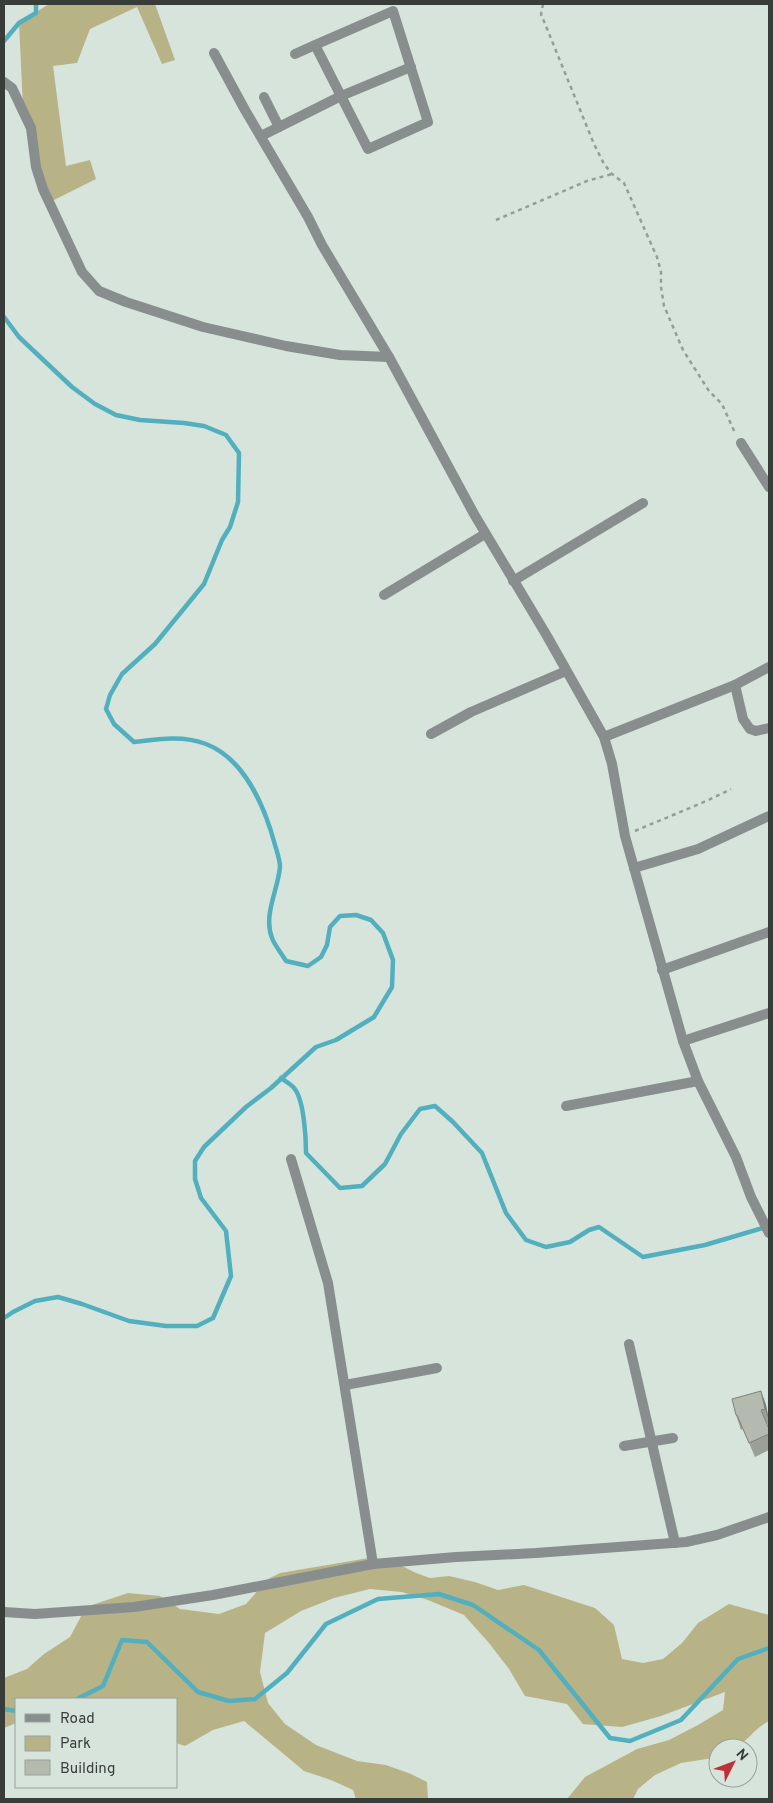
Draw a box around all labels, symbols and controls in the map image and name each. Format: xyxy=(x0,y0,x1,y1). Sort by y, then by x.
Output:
legend xyxy=(15,1698,178,1788)
text: Road xyxy=(60,1710,95,1729)
text: Park xyxy=(60,1735,91,1754)
north arrow xyxy=(708,1738,758,1788)
text: N xyxy=(732,1746,751,1765)
text: Building xyxy=(60,1760,115,1779)

